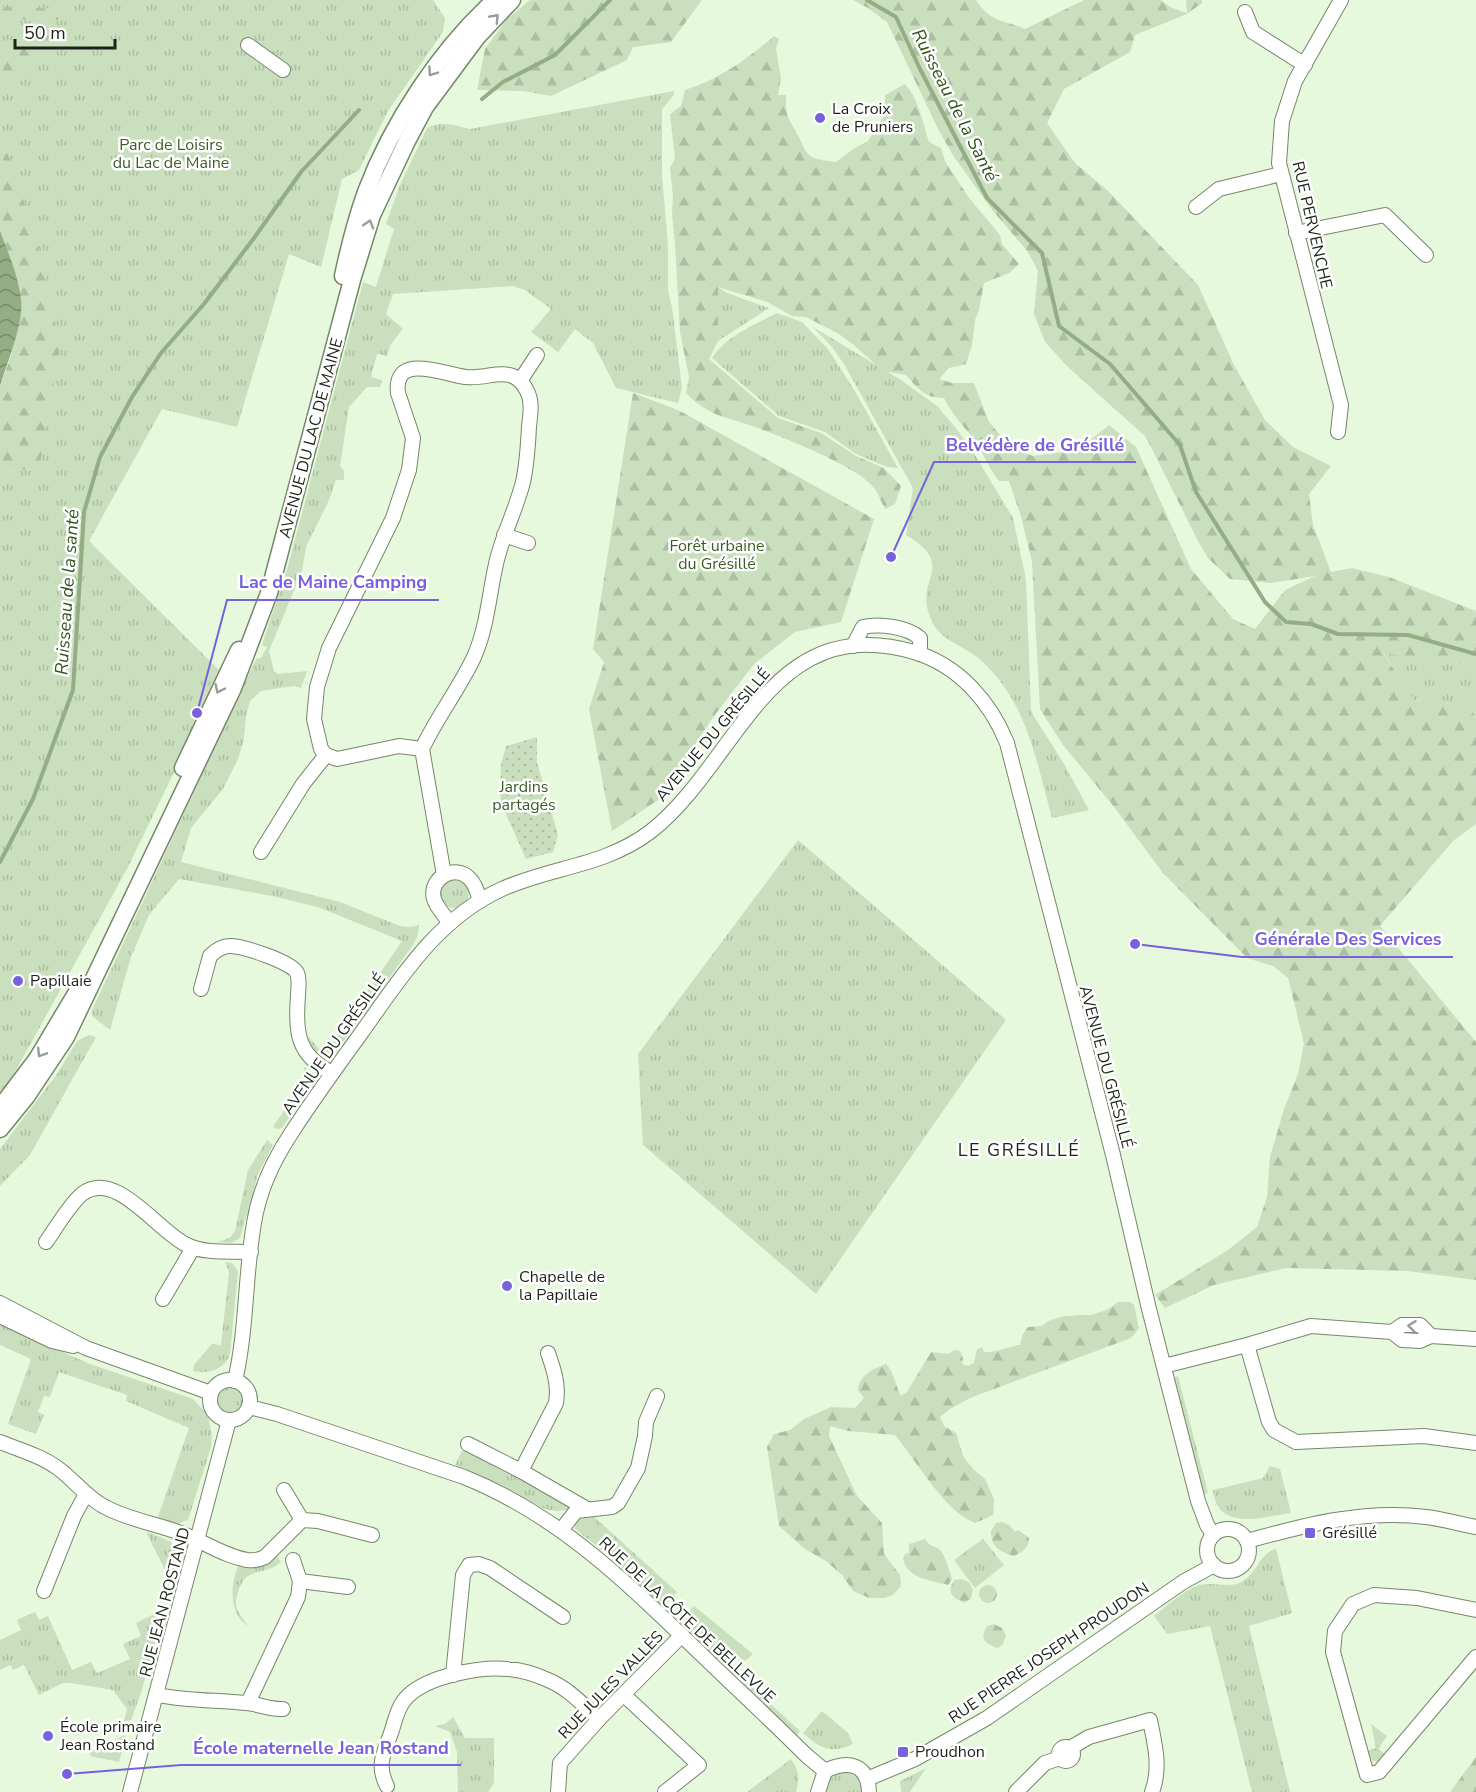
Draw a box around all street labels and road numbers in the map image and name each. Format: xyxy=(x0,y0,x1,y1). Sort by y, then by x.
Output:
street label: RUE PERVENCHE xyxy=(1287,159,1337,291)
street label: AVENUE DU LAC DE MAINE xyxy=(274,335,348,541)
street label: AVENUE DU GRÉSILLÉ xyxy=(651,664,775,806)
street label: AVENUE DU GRÉSILLÉ xyxy=(277,969,391,1119)
street label: AVENUE DU GRÉSILLÉ xyxy=(1074,983,1138,1151)
street label: RUE JEAN ROSTAND xyxy=(134,1525,196,1679)
street label: RUE DE LA CÔTE DE BELLEVUE xyxy=(594,1532,780,1708)
street label: RUE PIERRE JOSEPH PROUDON xyxy=(944,1577,1154,1729)
street label: RUE JULES VALLÈS xyxy=(554,1626,669,1744)

